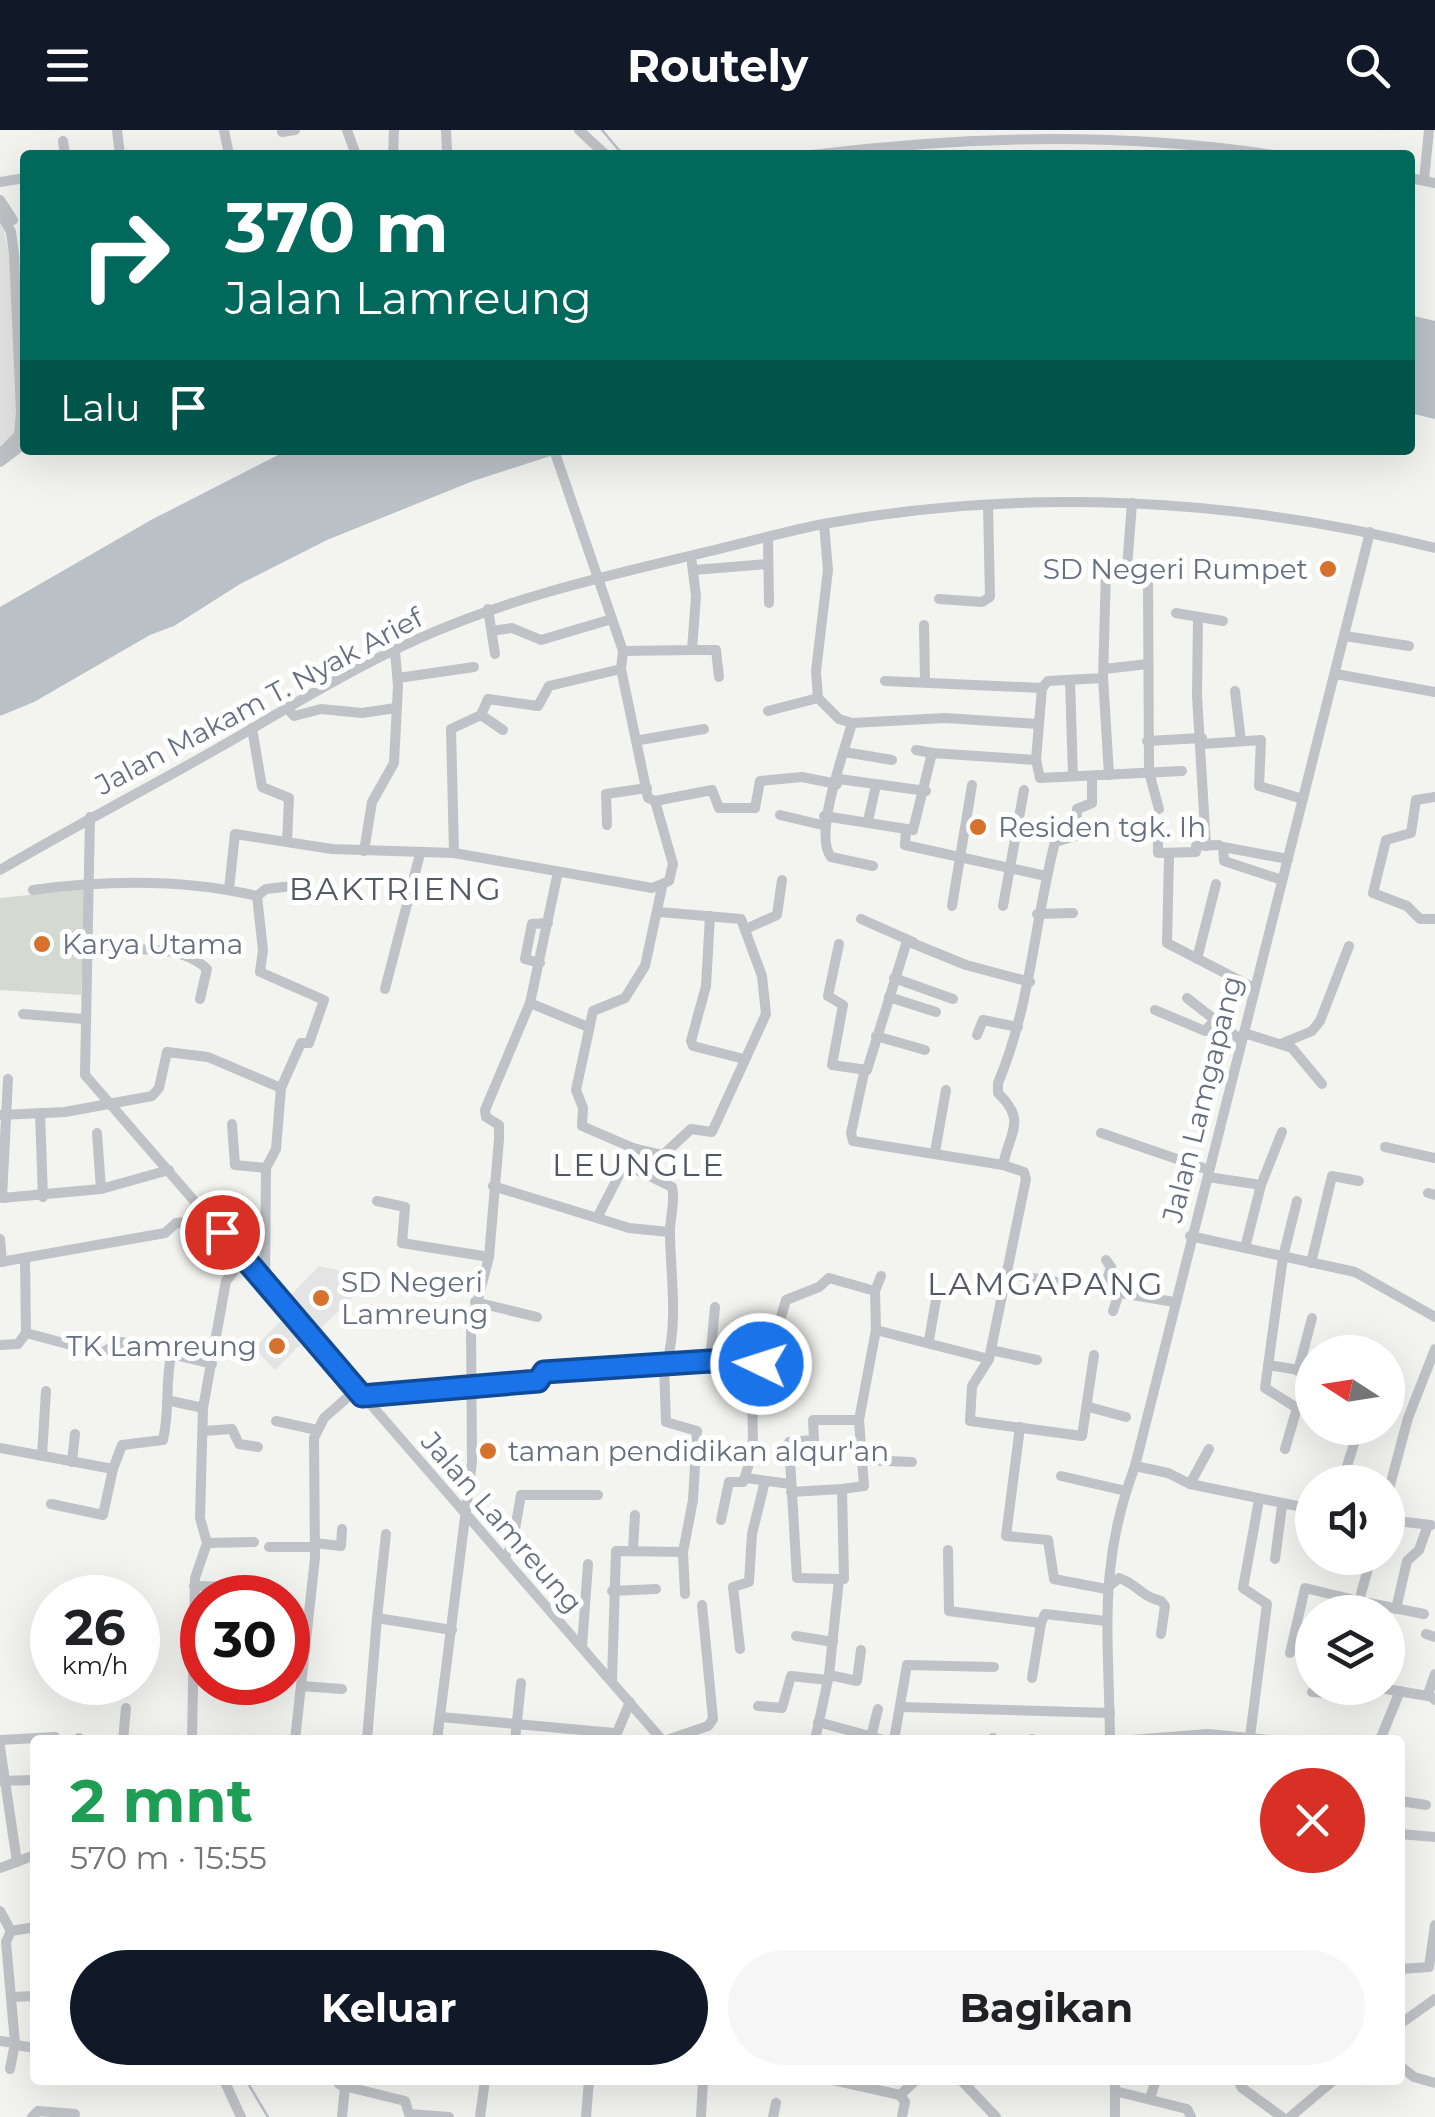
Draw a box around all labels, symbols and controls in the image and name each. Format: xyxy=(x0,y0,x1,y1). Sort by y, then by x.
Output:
icon: menu xyxy=(40,38,95,93)
text: Routely xyxy=(627,38,808,93)
icon: search xyxy=(1340,38,1395,93)
text: 370 m xyxy=(225,184,449,270)
icon: right xyxy=(60,190,190,320)
text: Jalan Lamreung xyxy=(225,270,592,325)
icon: arrive xyxy=(161,380,216,435)
text: Lalu xyxy=(60,384,141,431)
place label: SD Negeri Rumpet xyxy=(1043,552,1308,586)
marker: SD Negeri Rumpet xyxy=(1317,558,1339,580)
street label: Jalan Makam T. Nyak Arief xyxy=(89,599,430,802)
place label: Residen tgk. Ih xyxy=(998,810,1206,844)
marker: Residen tgk. Ih xyxy=(967,816,989,838)
district label: BAKTRIENG xyxy=(289,869,503,908)
place label: Karya Utama xyxy=(62,927,243,961)
marker: Karya Utama xyxy=(31,933,53,955)
street label: Jalan Lamgapang xyxy=(1155,972,1249,1227)
district label: LEUNGLE xyxy=(552,1145,726,1184)
pin xyxy=(180,1190,265,1275)
icon: arrive xyxy=(195,1205,250,1260)
district label: LAMGAPANG xyxy=(927,1264,1165,1303)
place label: SD Negeri Lamreung xyxy=(341,1265,488,1331)
marker: SD Negeri Lamreung xyxy=(310,1287,332,1309)
position arrow xyxy=(709,1312,813,1416)
place label: TK Lamreung xyxy=(66,1329,257,1363)
marker: TK Lamreung xyxy=(266,1335,288,1357)
north arrow xyxy=(1295,1335,1405,1445)
map controls xyxy=(1295,1335,1405,1705)
street label: Jalan Lamreung xyxy=(414,1424,590,1619)
place label: taman pendidikan alqur'an xyxy=(508,1434,889,1468)
marker: taman pendidikan alqur'an xyxy=(477,1440,499,1462)
button: sound xyxy=(1295,1465,1405,1575)
speed limit sign: 30 xyxy=(180,1575,310,1705)
button: layers xyxy=(1295,1595,1405,1705)
text: 26 xyxy=(64,1597,126,1658)
text: km/h xyxy=(62,1650,128,1680)
text: 2 mnt xyxy=(70,1764,253,1837)
button: close xyxy=(1260,1768,1365,1873)
text: 570 m · 15:55 xyxy=(70,1838,267,1877)
button: Keluar xyxy=(70,1950,708,2065)
button: Bagikan xyxy=(728,1950,1365,2065)

